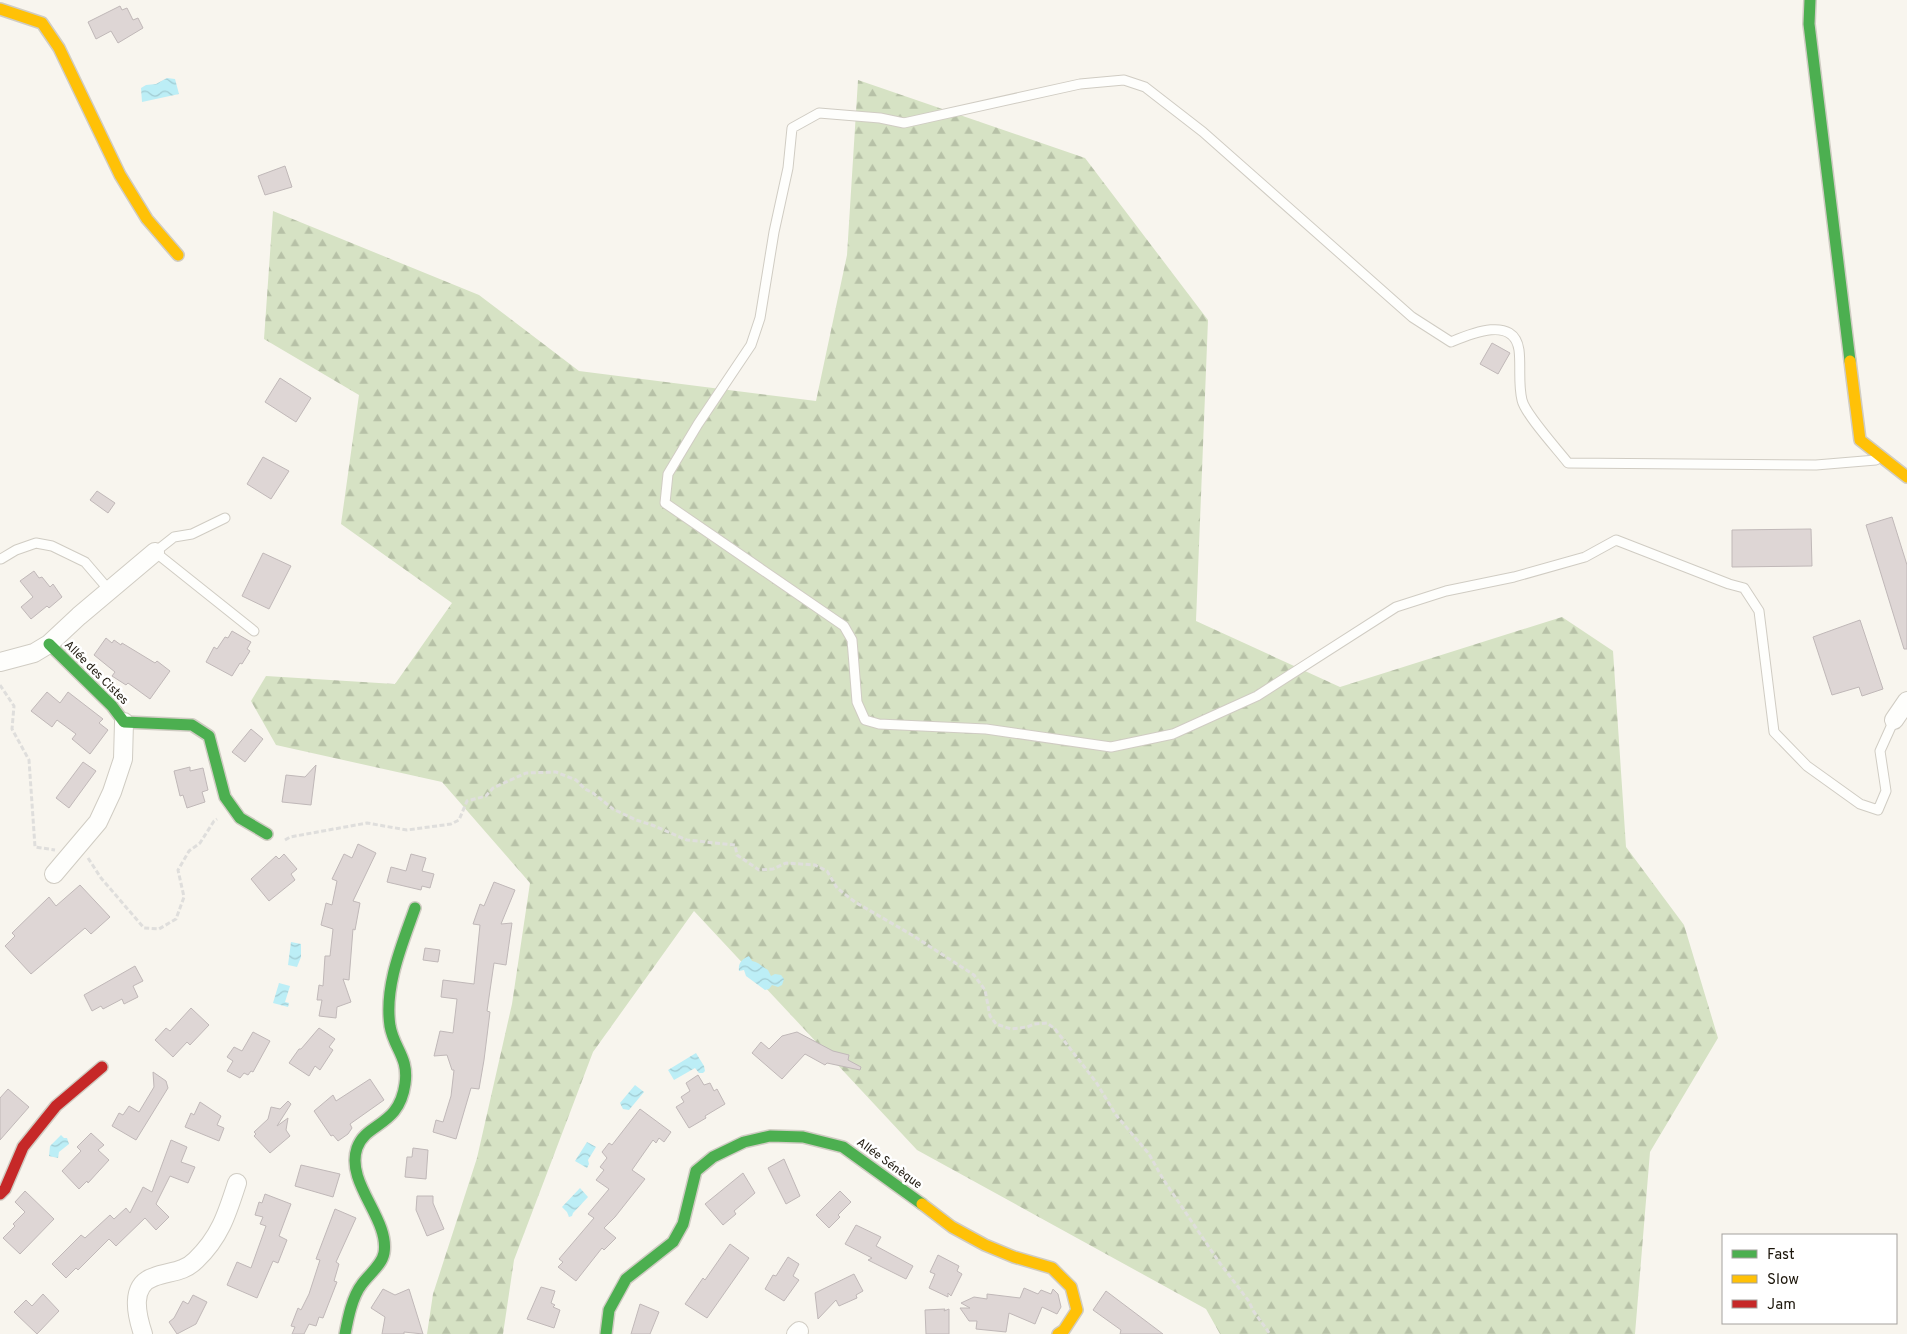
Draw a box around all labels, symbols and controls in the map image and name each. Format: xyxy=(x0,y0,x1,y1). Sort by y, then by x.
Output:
street label: Allée des Cistes xyxy=(61,638,131,708)
street label: Allée Sénèque xyxy=(853,1135,925,1193)
legend xyxy=(1722,1234,1897,1324)
text: Fast xyxy=(1767,1246,1795,1265)
text: Slow xyxy=(1767,1271,1799,1290)
text: Jam xyxy=(1767,1296,1796,1315)

